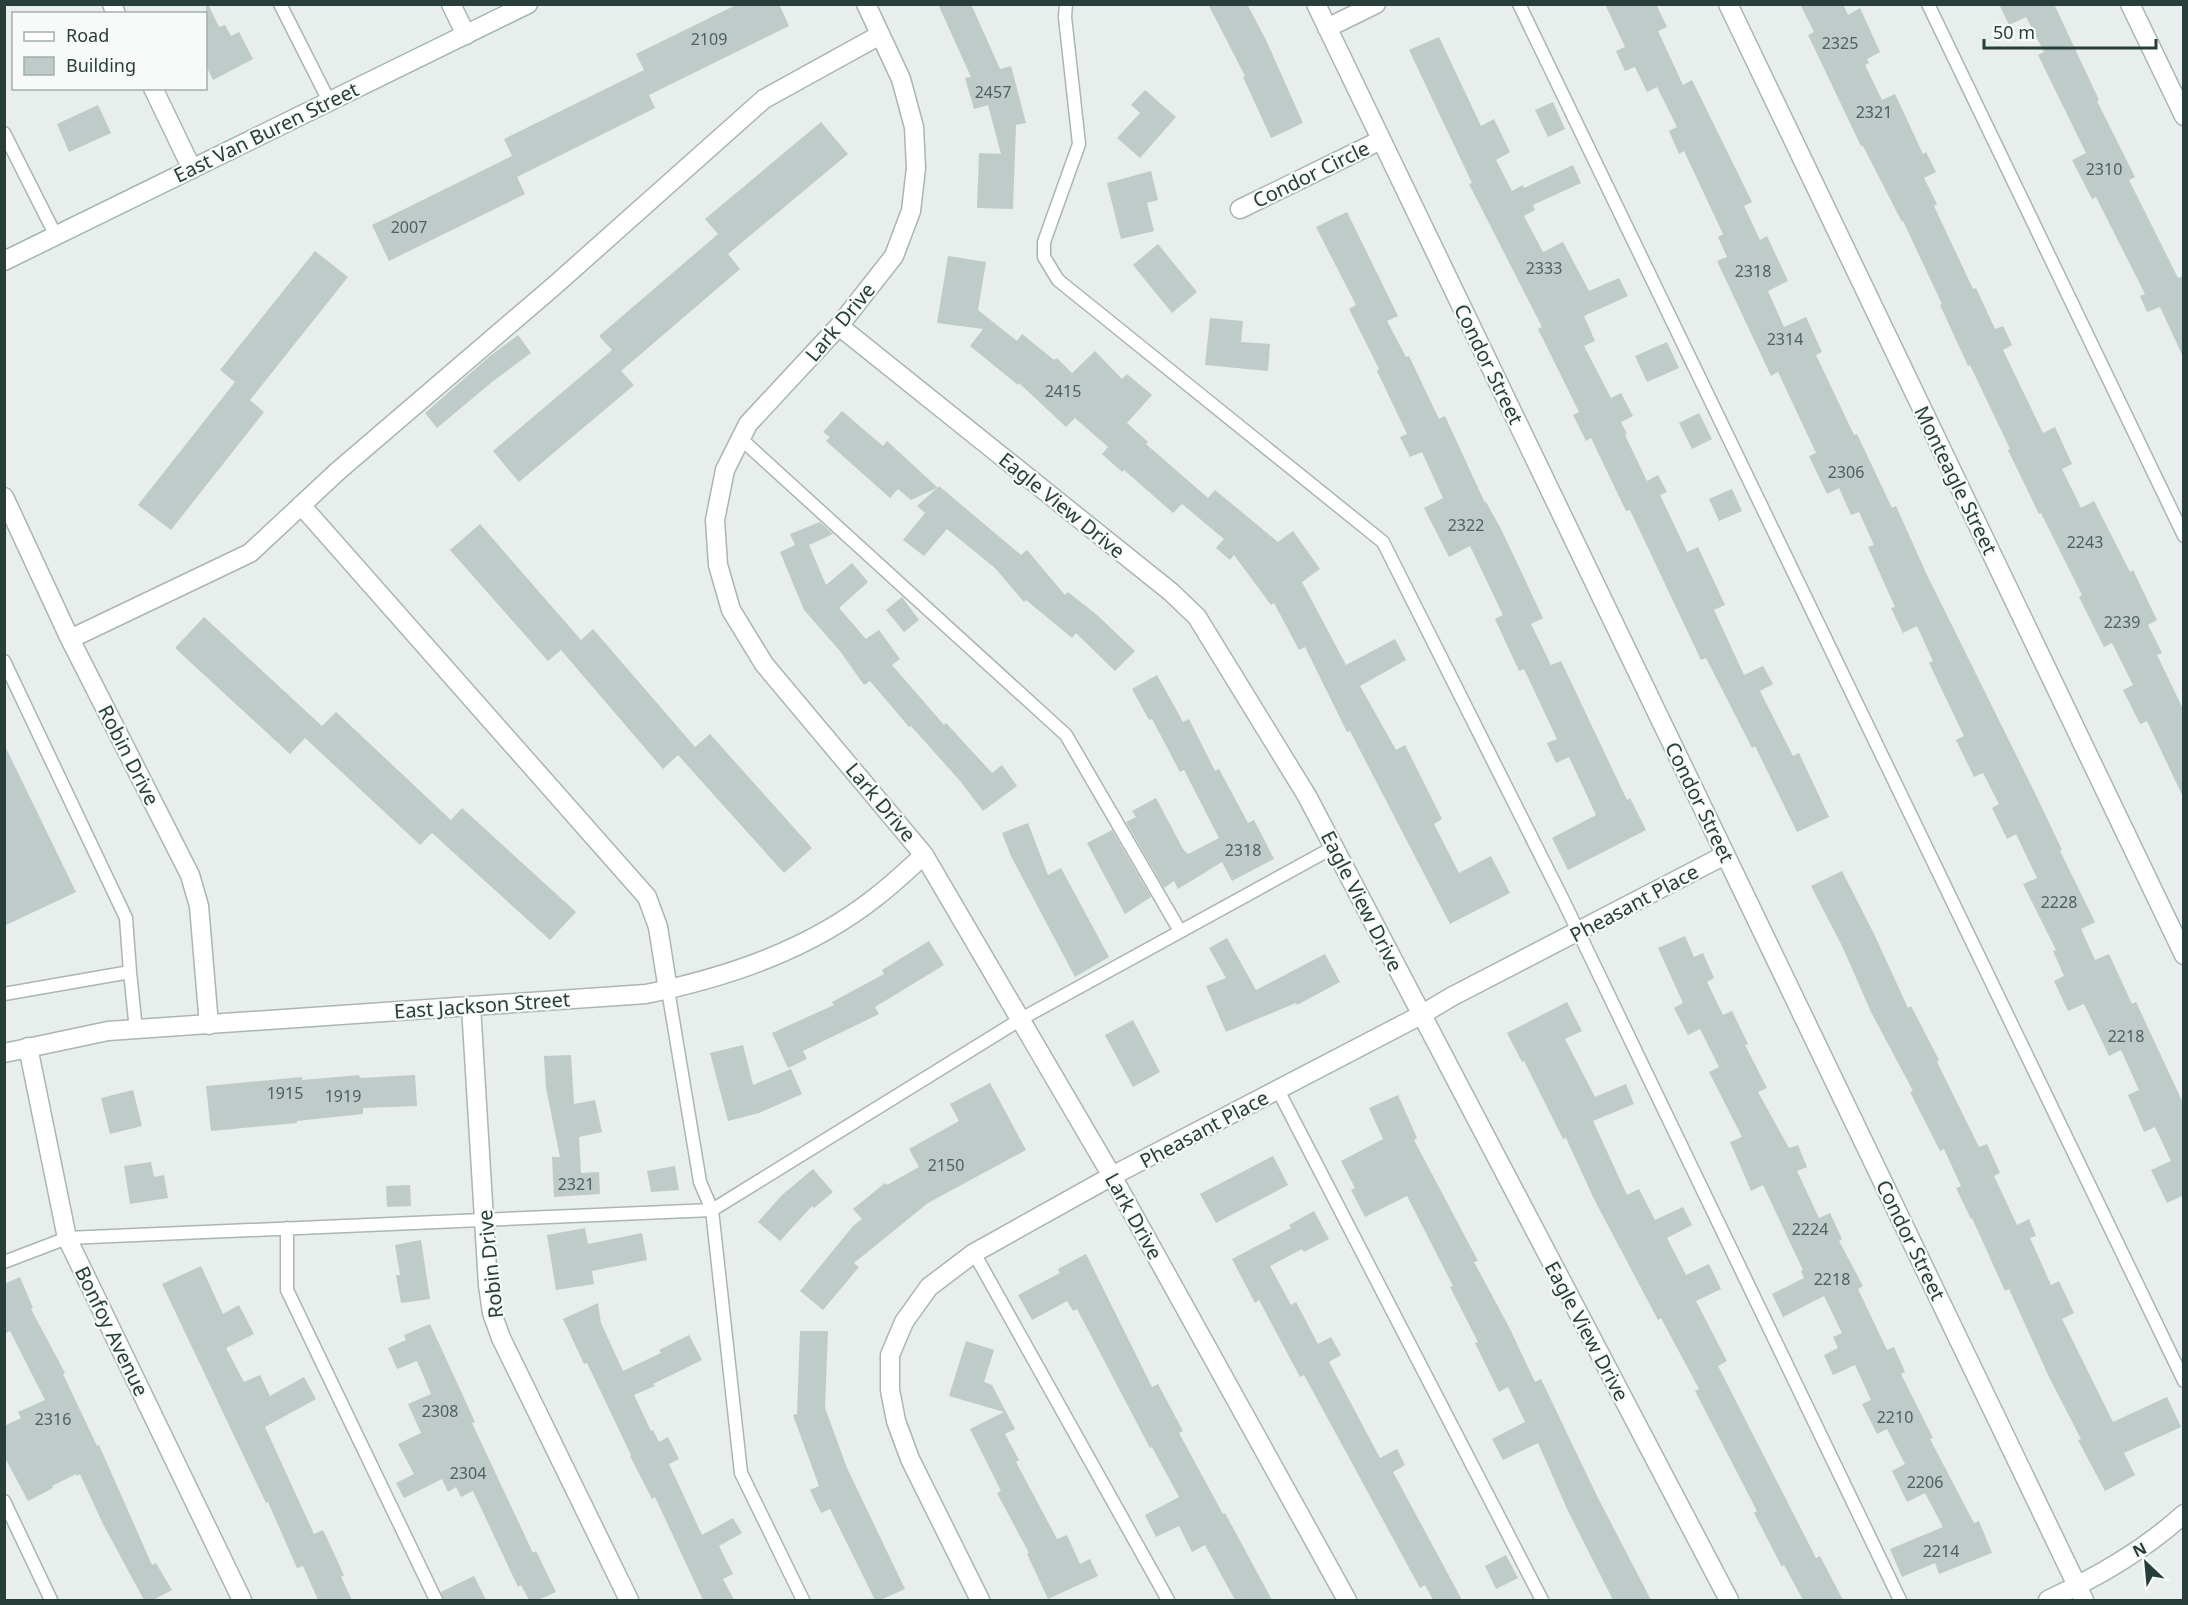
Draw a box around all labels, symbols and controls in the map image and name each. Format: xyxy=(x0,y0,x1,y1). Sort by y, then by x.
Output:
legend xyxy=(12,12,207,90)
scale bar xyxy=(1984,12,2156,50)
text: 50 m xyxy=(1993,20,2035,44)
text: Road xyxy=(66,23,109,47)
house number: 2109 xyxy=(691,28,727,50)
house number: 2325 xyxy=(1822,32,1858,54)
text: Building xyxy=(66,53,136,77)
street label: East Van Buren Street xyxy=(169,75,363,189)
house number: 2457 xyxy=(975,81,1011,103)
house number: 2321 xyxy=(1856,101,1892,123)
street label: Condor Circle xyxy=(1248,134,1374,214)
house number: 2310 xyxy=(2086,158,2122,180)
house number: 2007 xyxy=(391,216,427,238)
house number: 2333 xyxy=(1526,257,1562,279)
house number: 2318 xyxy=(1735,260,1771,282)
street label: Lark Drive xyxy=(799,277,881,367)
street label: Condor Street xyxy=(1448,299,1530,429)
house number: 2314 xyxy=(1767,328,1803,350)
house number: 2415 xyxy=(1045,380,1081,402)
street label: Monteagle Street xyxy=(1908,401,2004,559)
street label: Eagle View Drive xyxy=(993,446,1131,564)
house number: 2306 xyxy=(1828,461,1864,483)
house number: 2322 xyxy=(1448,514,1484,536)
house number: 2243 xyxy=(2067,531,2103,553)
house number: 2239 xyxy=(2104,611,2140,633)
street label: Robin Drive xyxy=(92,700,166,810)
street label: Condor Street xyxy=(1659,737,1741,867)
street label: Lark Drive xyxy=(840,757,922,847)
street label: Eagle View Drive xyxy=(1315,826,1409,976)
house number: 2318 xyxy=(1225,839,1261,861)
street label: Pheasant Place xyxy=(1565,858,1703,948)
house number: 2228 xyxy=(2041,891,2077,913)
street label: East Jackson Street xyxy=(393,985,571,1025)
house number: 2218 xyxy=(2108,1025,2144,1047)
house number: 1915 xyxy=(267,1082,303,1104)
street label: Pheasant Place xyxy=(1135,1084,1273,1174)
house number: 1919 xyxy=(325,1085,361,1107)
house number: 2150 xyxy=(928,1154,964,1176)
street label: Lark Drive xyxy=(1099,1168,1169,1264)
house number: 2321 xyxy=(558,1173,594,1195)
street label: Condor Street xyxy=(1870,1175,1952,1305)
street label: Robin Drive xyxy=(471,1208,509,1320)
house number: 2224 xyxy=(1792,1218,1828,1240)
street label: Eagle View Drive xyxy=(1539,1256,1635,1406)
street label: Bonfoy Avenue xyxy=(69,1261,155,1401)
house number: 2218 xyxy=(1814,1268,1850,1290)
house number: 2308 xyxy=(422,1400,458,1422)
house number: 2210 xyxy=(1877,1406,1913,1428)
house number: 2316 xyxy=(35,1408,71,1430)
house number: 2304 xyxy=(450,1462,486,1484)
house number: 2206 xyxy=(1907,1471,1943,1493)
north arrow xyxy=(2116,1533,2176,1593)
text: N xyxy=(2129,1537,2150,1562)
house number: 2214 xyxy=(1923,1540,1959,1562)

